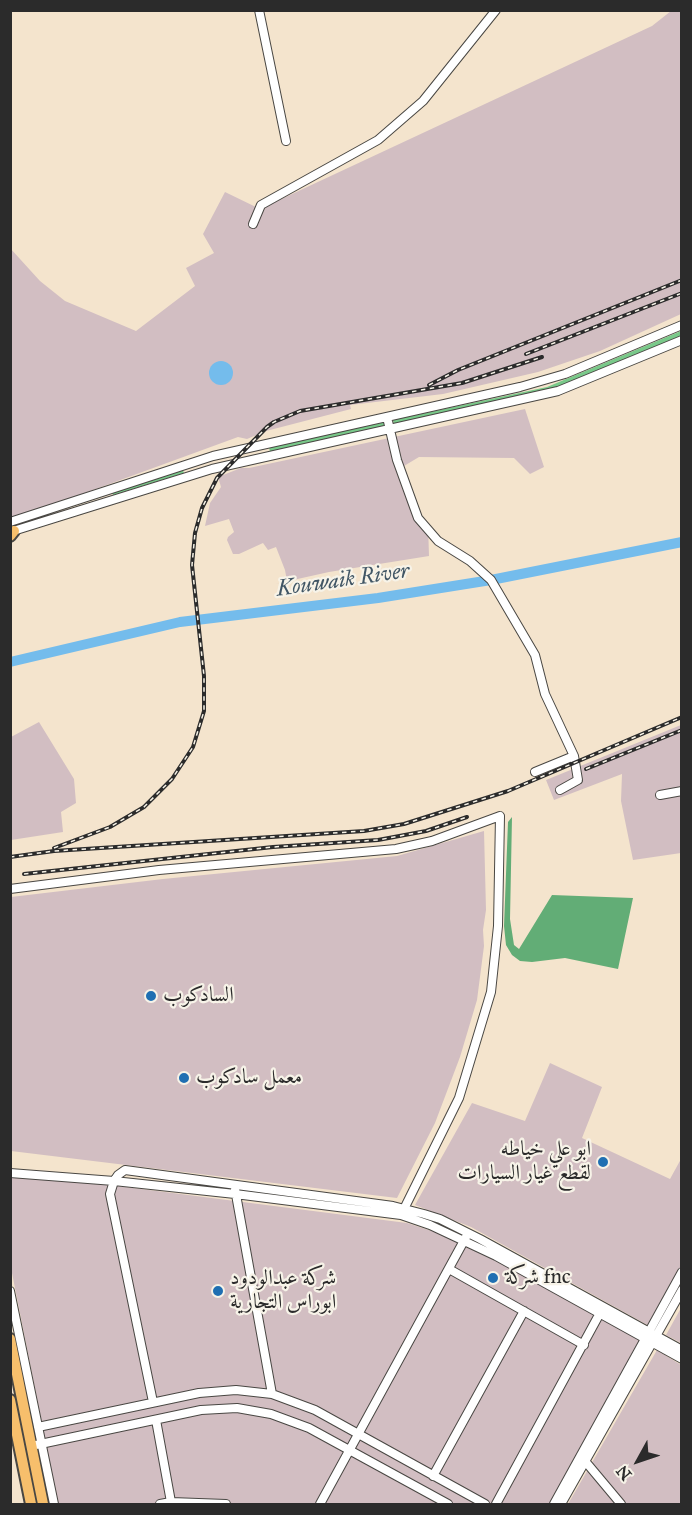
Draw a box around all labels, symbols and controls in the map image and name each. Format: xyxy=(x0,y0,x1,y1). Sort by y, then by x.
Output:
water label: Kouwaik River xyxy=(275,559,411,603)
place label: السادكوب xyxy=(163,983,234,1009)
marker: السادكوب xyxy=(144,989,158,1003)
place label: معمل سادكوب xyxy=(196,1065,302,1091)
marker: معمل سادكوب xyxy=(177,1071,191,1085)
place label: ابو علي خياطه لقطع غيار السيارات xyxy=(458,1137,591,1187)
marker: ابو علي خياطه لقطع غيار السيارات xyxy=(596,1155,610,1169)
place label: شركة fnc xyxy=(505,1265,571,1291)
place label: شركة عبدالودود ابوراس التجارية xyxy=(230,1266,336,1316)
marker: شركة fnc xyxy=(486,1271,500,1285)
marker: شركة عبدالودود ابوراس التجارية xyxy=(211,1284,225,1298)
north arrow xyxy=(608,1431,668,1491)
text: N xyxy=(612,1462,635,1484)

